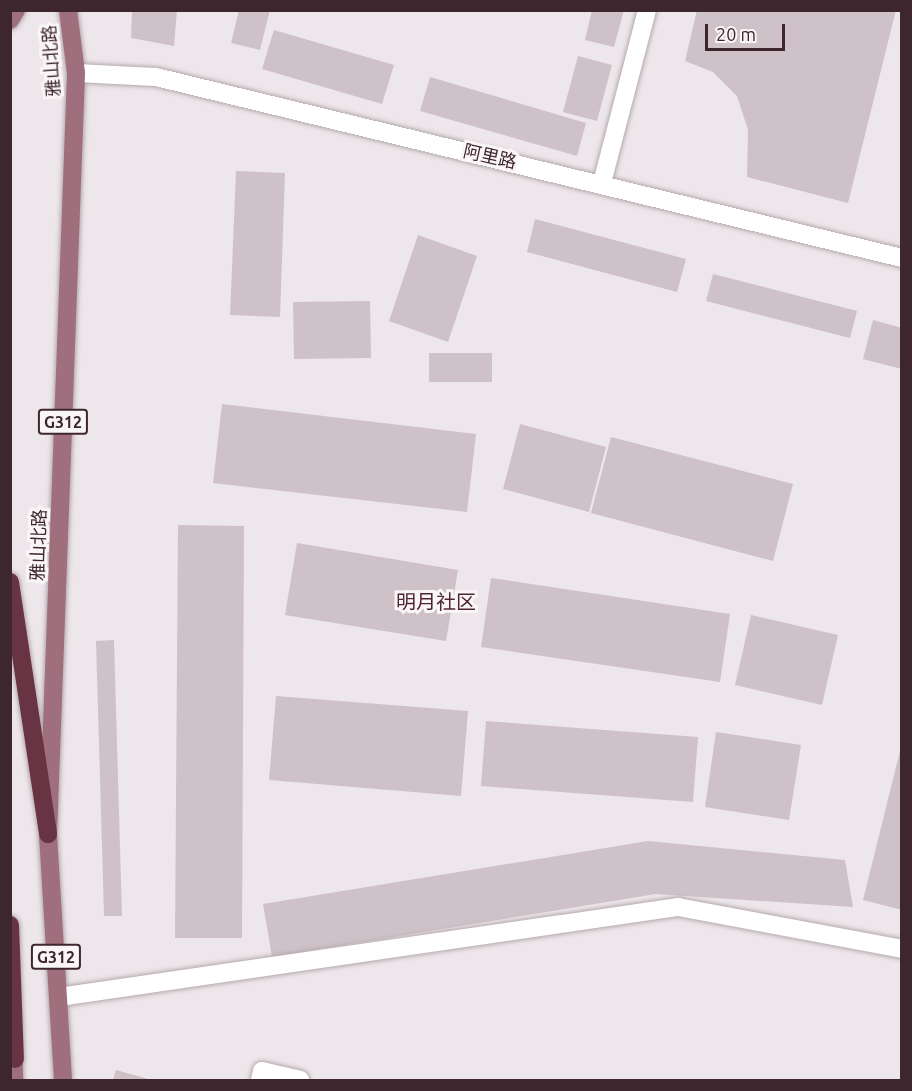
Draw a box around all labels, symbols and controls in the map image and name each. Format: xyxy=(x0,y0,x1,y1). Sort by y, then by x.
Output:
scale bar xyxy=(708,12,788,50)
street label: 雅山北路 xyxy=(38,24,64,98)
text: 20 m xyxy=(716,24,756,44)
street label: 阿里路 xyxy=(461,139,519,173)
road number: G312 xyxy=(38,409,88,435)
street label: 雅山北路 xyxy=(26,509,50,581)
district label: 明月社区 xyxy=(396,589,476,613)
road number: G312 xyxy=(31,944,82,970)

